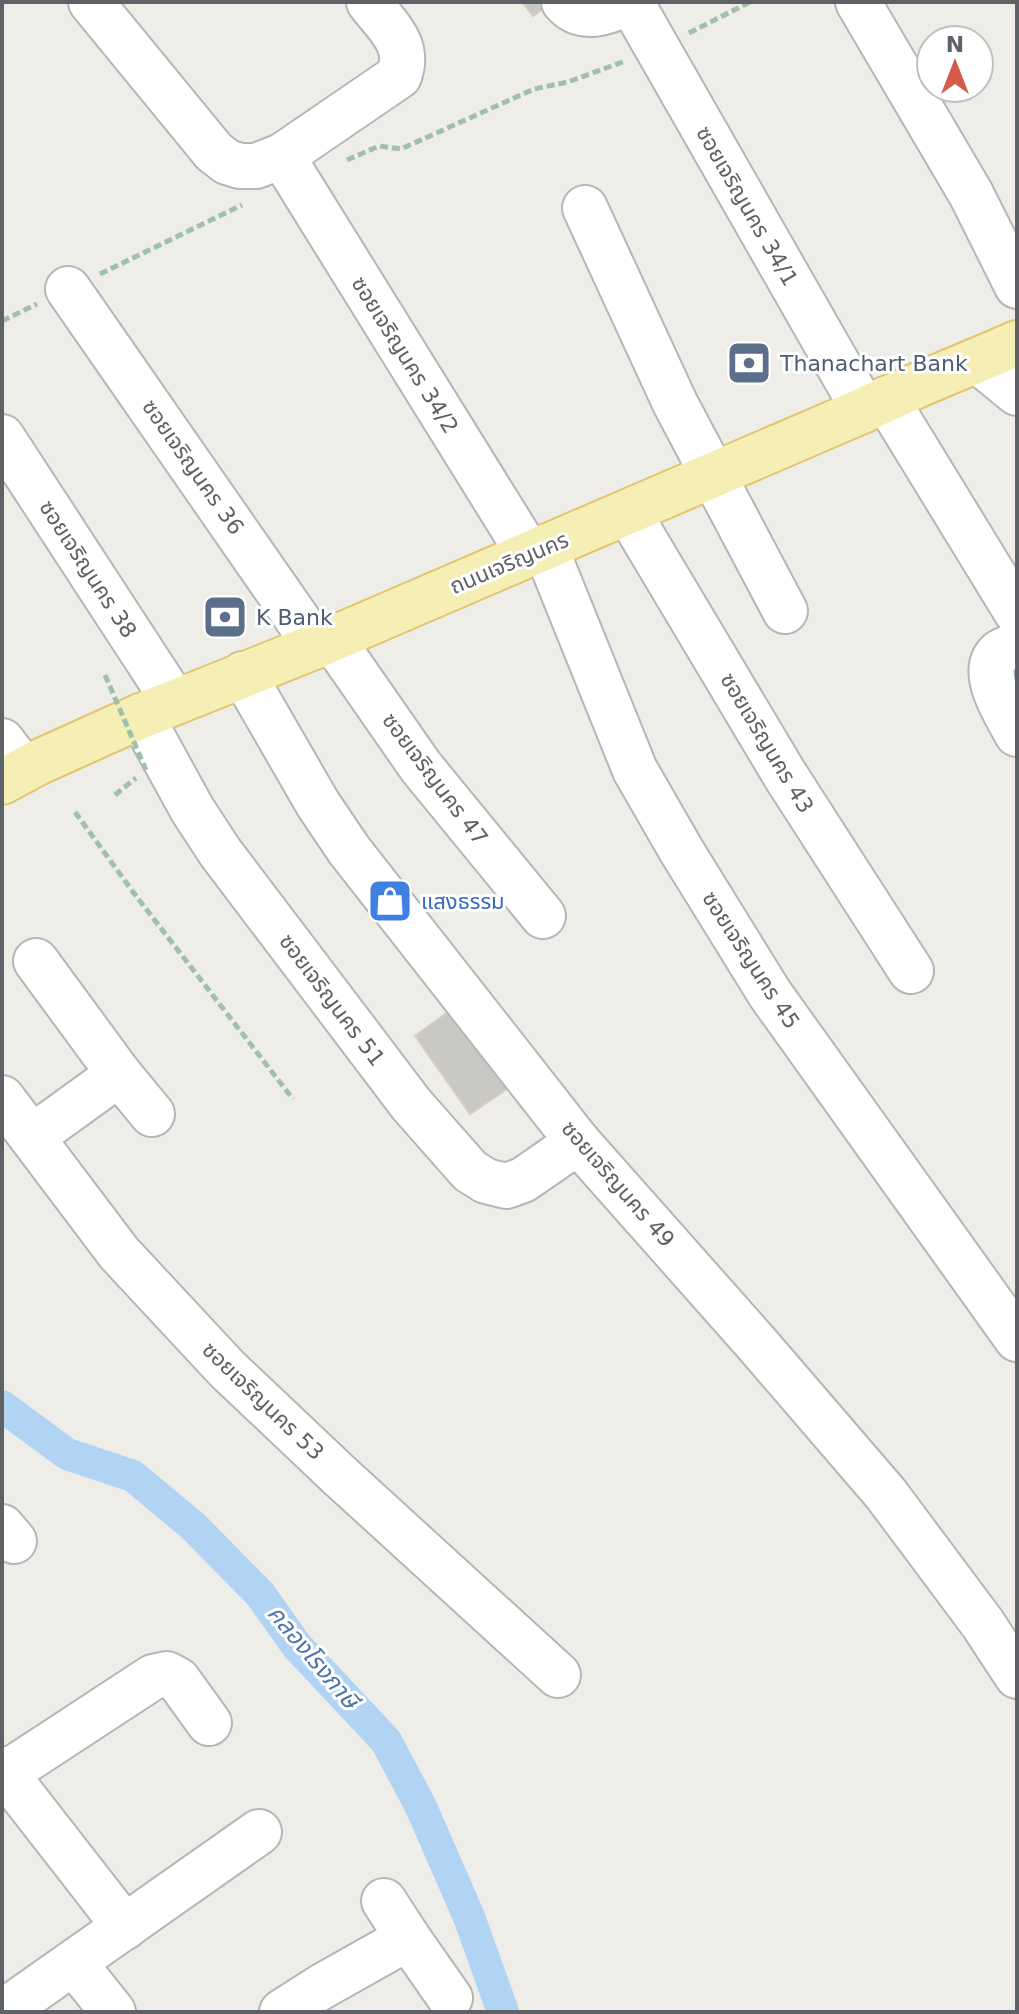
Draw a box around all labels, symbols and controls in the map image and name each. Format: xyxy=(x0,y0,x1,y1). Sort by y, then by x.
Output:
north arrow xyxy=(915,24,995,104)
text: N xyxy=(946,32,964,57)
street label: ซอยเจริญนคร 34/1 xyxy=(691,122,803,290)
street label: ซอยเจริญนคร 34/2 xyxy=(347,272,463,438)
bank icon: Thanachart Bank xyxy=(725,339,773,387)
place label: Thanachart Bank xyxy=(779,351,968,376)
street label: ซอยเจริญนคร 36 xyxy=(137,395,249,539)
street label: ซอยเจริญนคร 38 xyxy=(34,496,142,642)
street label: ถนนเจริญนคร xyxy=(446,527,572,599)
bank icon: K Bank xyxy=(201,593,249,641)
place label: K Bank xyxy=(256,605,333,630)
street label: ซอยเจริญนคร 43 xyxy=(715,668,819,818)
street label: ซอยเจริญนคร 47 xyxy=(377,708,493,850)
shop icon: แสงธรรม xyxy=(366,877,414,925)
street label: ซอยเจริญนคร 45 xyxy=(697,887,805,1033)
place label: แสงธรรม xyxy=(421,889,505,914)
street label: ซอยเจริญนคร 51 xyxy=(274,929,390,1071)
street label: ซอยเจริญนคร 49 xyxy=(556,1116,680,1252)
street label: ซอยเจริญนคร 53 xyxy=(197,1337,329,1465)
water label: คลองโรงภาษี xyxy=(262,1600,366,1716)

